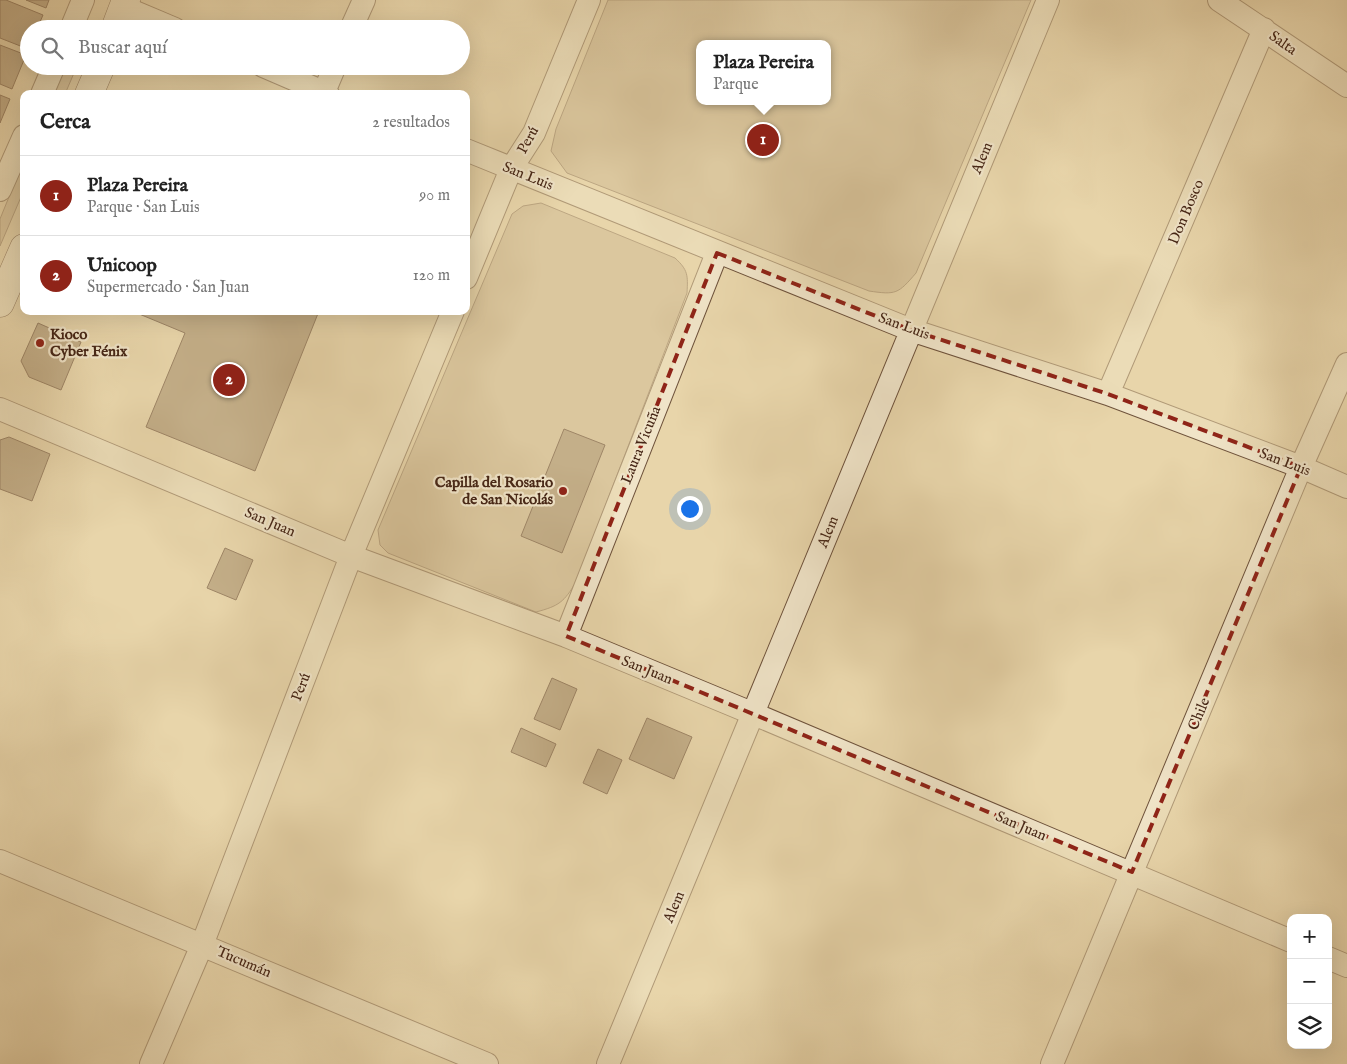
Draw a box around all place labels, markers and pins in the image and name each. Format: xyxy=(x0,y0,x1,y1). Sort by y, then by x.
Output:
pin: 1 xyxy=(747,121,779,159)
place label: Kioco Cyber Fénix xyxy=(50,325,128,361)
marker: Kioco Cyber Fénix xyxy=(34,337,46,349)
pin: 2 xyxy=(213,361,245,399)
place label: Capilla del Rosario de San Nicolás xyxy=(435,473,554,509)
marker: Capilla del Rosario de San Nicolás xyxy=(557,485,569,497)

